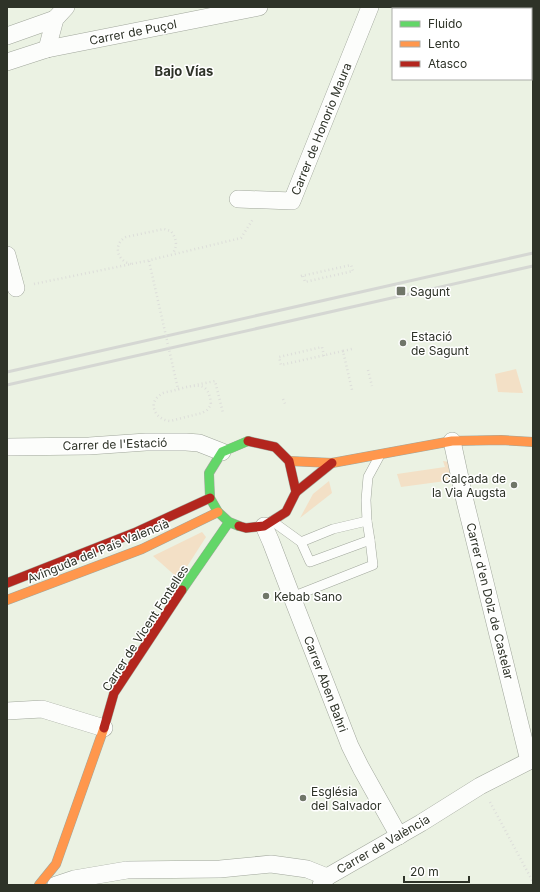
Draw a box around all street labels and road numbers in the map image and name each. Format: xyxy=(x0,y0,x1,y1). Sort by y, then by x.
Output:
street label: Carrer de Puçol xyxy=(88,16,178,48)
street label: Carrer de Honorio Maura xyxy=(288,61,354,197)
street label: Carrer de l'Estació xyxy=(62,435,168,453)
street label: Avinguda del País Valencià xyxy=(25,516,171,586)
street label: Carrer d'en Dolz de Castelar xyxy=(463,521,517,681)
street label: Carrer de Vicent Fontelles xyxy=(99,562,191,694)
street label: Carrer Aben Bahri xyxy=(301,634,351,734)
street label: Carrer de València xyxy=(334,811,432,877)

